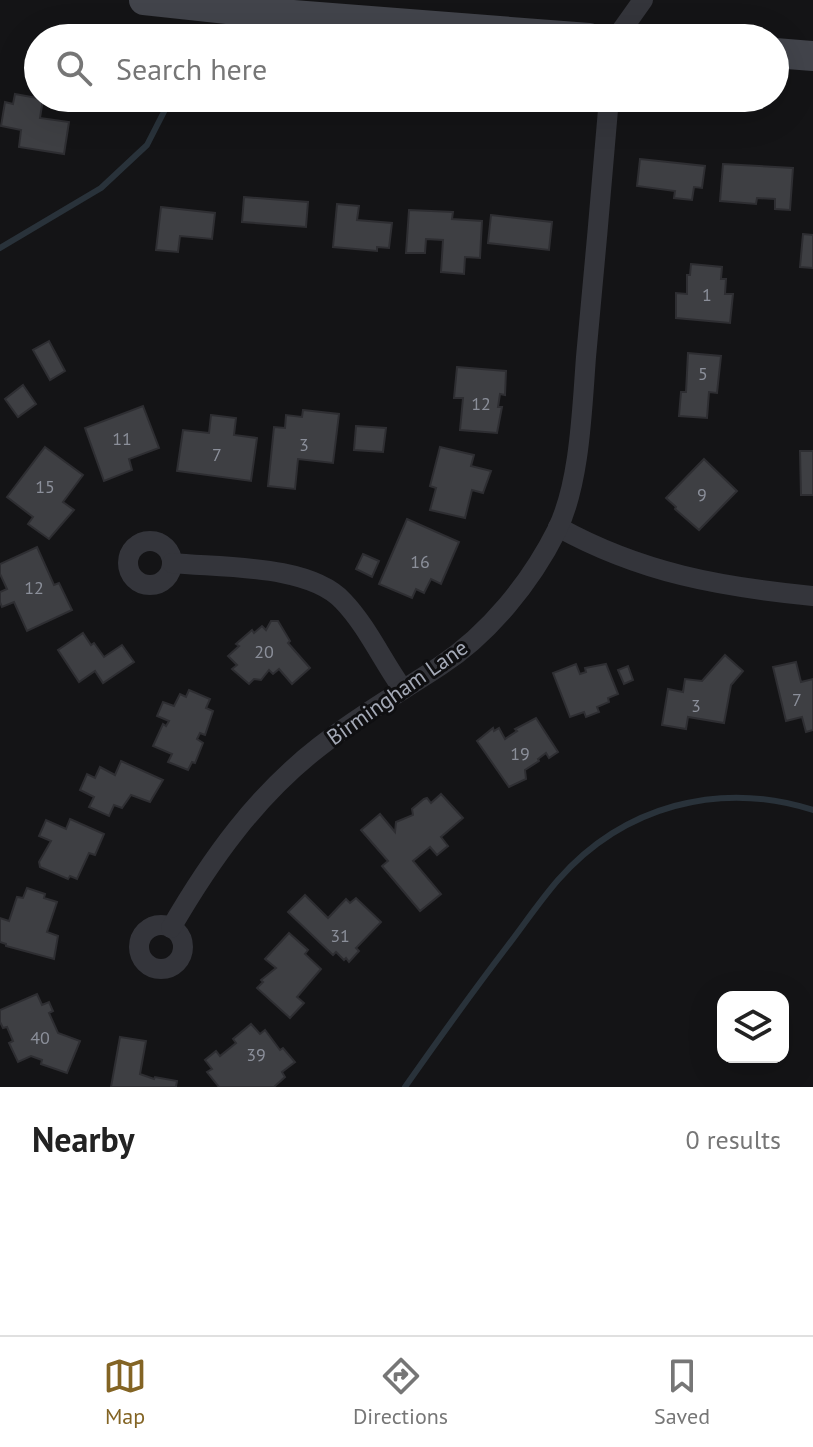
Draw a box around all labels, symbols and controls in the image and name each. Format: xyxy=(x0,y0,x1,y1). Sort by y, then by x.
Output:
search box xyxy=(24,24,789,112)
icon: search xyxy=(52,46,96,90)
text: Search here xyxy=(116,49,267,88)
house number: 1 xyxy=(702,283,712,306)
house number: 5 xyxy=(698,362,708,385)
house number: 12 xyxy=(471,392,491,415)
house number: 11 xyxy=(112,427,132,450)
house number: 3 xyxy=(299,433,309,456)
house number: 7 xyxy=(212,443,222,466)
house number: 15 xyxy=(35,475,55,498)
house number: 9 xyxy=(697,483,707,506)
house number: 16 xyxy=(410,550,430,573)
house number: 12 xyxy=(24,576,44,599)
street label: Birmingham Lane xyxy=(321,633,473,751)
house number: 20 xyxy=(254,640,274,663)
house number: 7 xyxy=(792,688,802,711)
house number: 3 xyxy=(691,694,701,717)
house number: 19 xyxy=(510,742,530,765)
house number: 31 xyxy=(330,924,350,947)
map controls xyxy=(717,991,789,1063)
button: layers xyxy=(717,991,789,1063)
house number: 40 xyxy=(30,1026,50,1049)
house number: 39 xyxy=(246,1043,266,1066)
text: Nearby xyxy=(32,1117,134,1161)
text: 0 results xyxy=(686,1123,781,1156)
tab: Map xyxy=(103,1354,147,1430)
tab: Directions xyxy=(353,1354,448,1430)
tab: Saved xyxy=(654,1354,710,1430)

